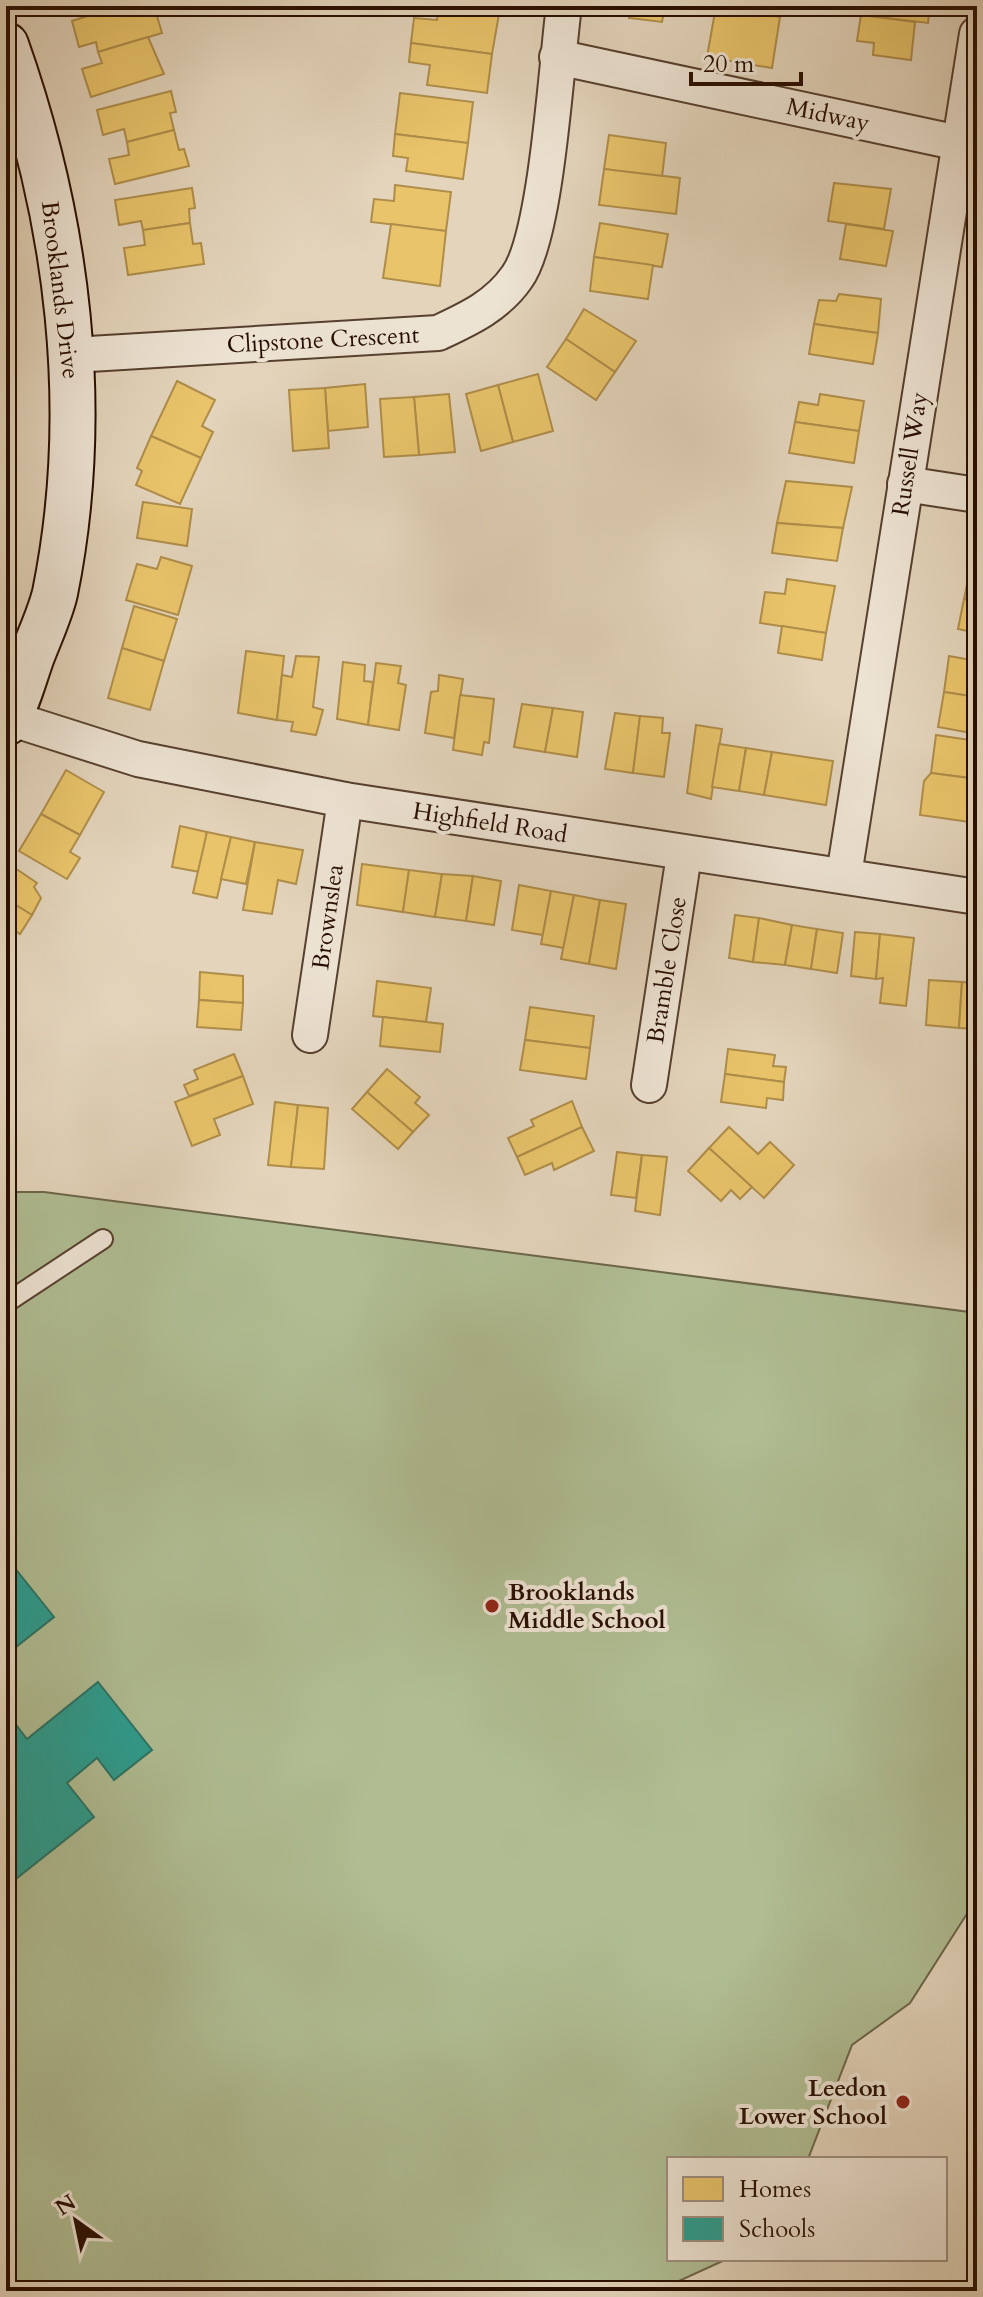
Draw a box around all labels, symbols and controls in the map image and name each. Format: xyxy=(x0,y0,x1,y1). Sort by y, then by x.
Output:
scale bar xyxy=(691,36,801,86)
text: 20 m xyxy=(703,48,755,81)
street label: Midway xyxy=(783,90,873,140)
street label: Brooklands Drive xyxy=(33,199,87,381)
street label: Clipstone Crescent xyxy=(226,318,420,362)
street label: Russell Way xyxy=(884,389,936,518)
street label: Highfield Road xyxy=(410,795,570,852)
street label: Brownslea xyxy=(304,861,352,972)
street label: Bramble Close xyxy=(639,894,695,1046)
place label: Brooklands Middle School xyxy=(508,1576,666,1637)
marker: Brooklands Middle School xyxy=(483,1597,501,1615)
place label: Leedon Lower School xyxy=(739,2072,888,2133)
marker: Leedon Lower School xyxy=(894,2093,912,2111)
legend xyxy=(667,2157,947,2261)
text: Homes xyxy=(739,2173,811,2206)
north arrow xyxy=(36,2181,116,2261)
text: N xyxy=(49,2187,82,2223)
text: Schools xyxy=(739,2213,815,2246)

